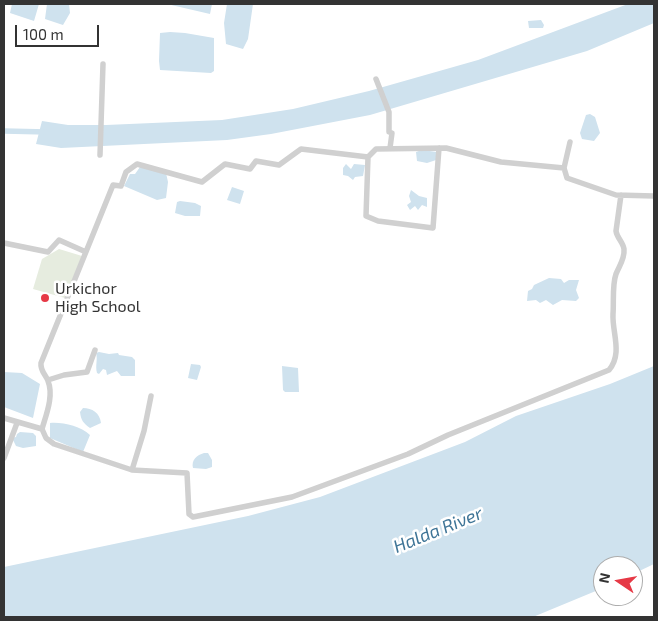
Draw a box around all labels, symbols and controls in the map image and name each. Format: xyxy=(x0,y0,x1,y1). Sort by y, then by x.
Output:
scale bar xyxy=(18,15,101,47)
text: 100 m xyxy=(23,25,64,43)
place label: Urkichor High School xyxy=(55,279,140,317)
marker: Urkichor High School xyxy=(39,292,51,304)
water label: Halda River xyxy=(390,502,486,558)
north arrow xyxy=(593,556,643,606)
text: N xyxy=(594,571,613,585)

